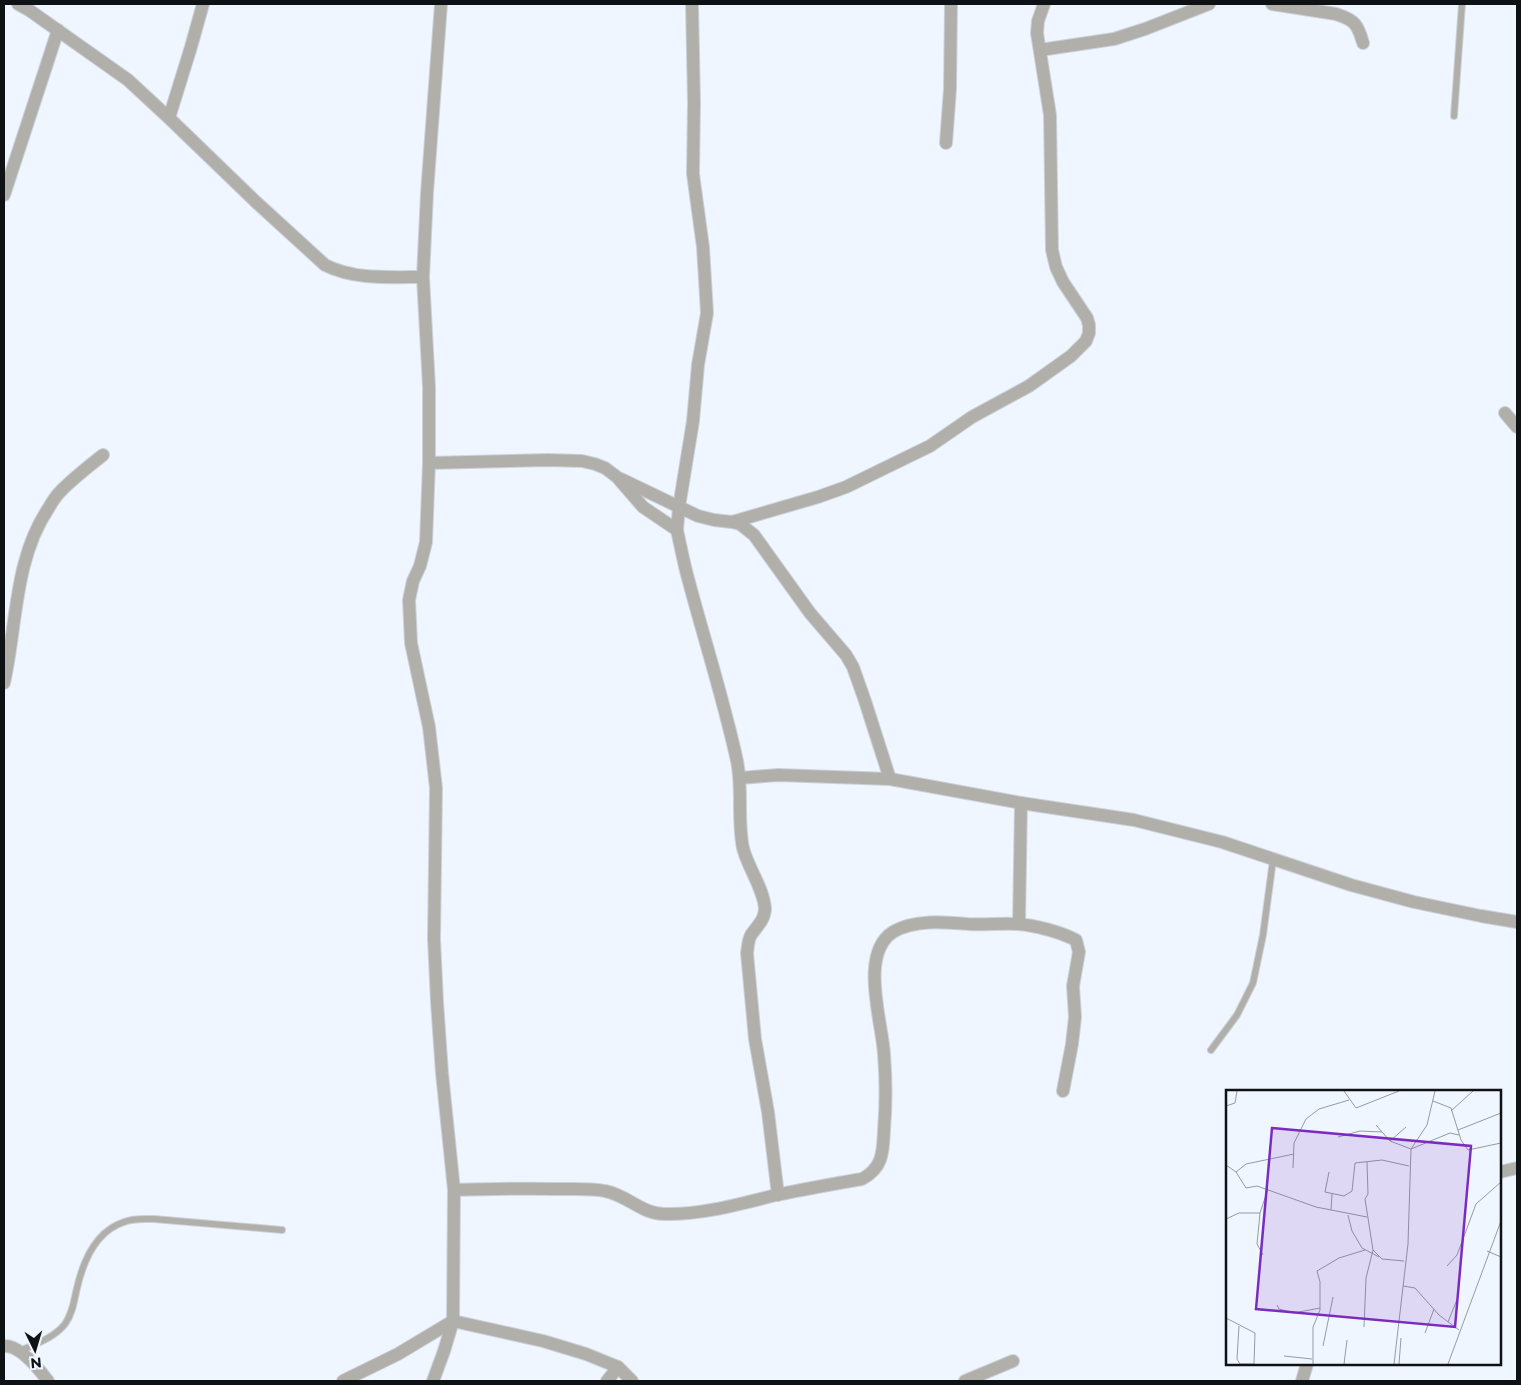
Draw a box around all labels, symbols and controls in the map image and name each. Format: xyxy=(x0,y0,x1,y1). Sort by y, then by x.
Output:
inset map xyxy=(1226,1090,1501,1365)
north arrow xyxy=(10,1325,60,1375)
text: N xyxy=(30,1353,43,1372)

